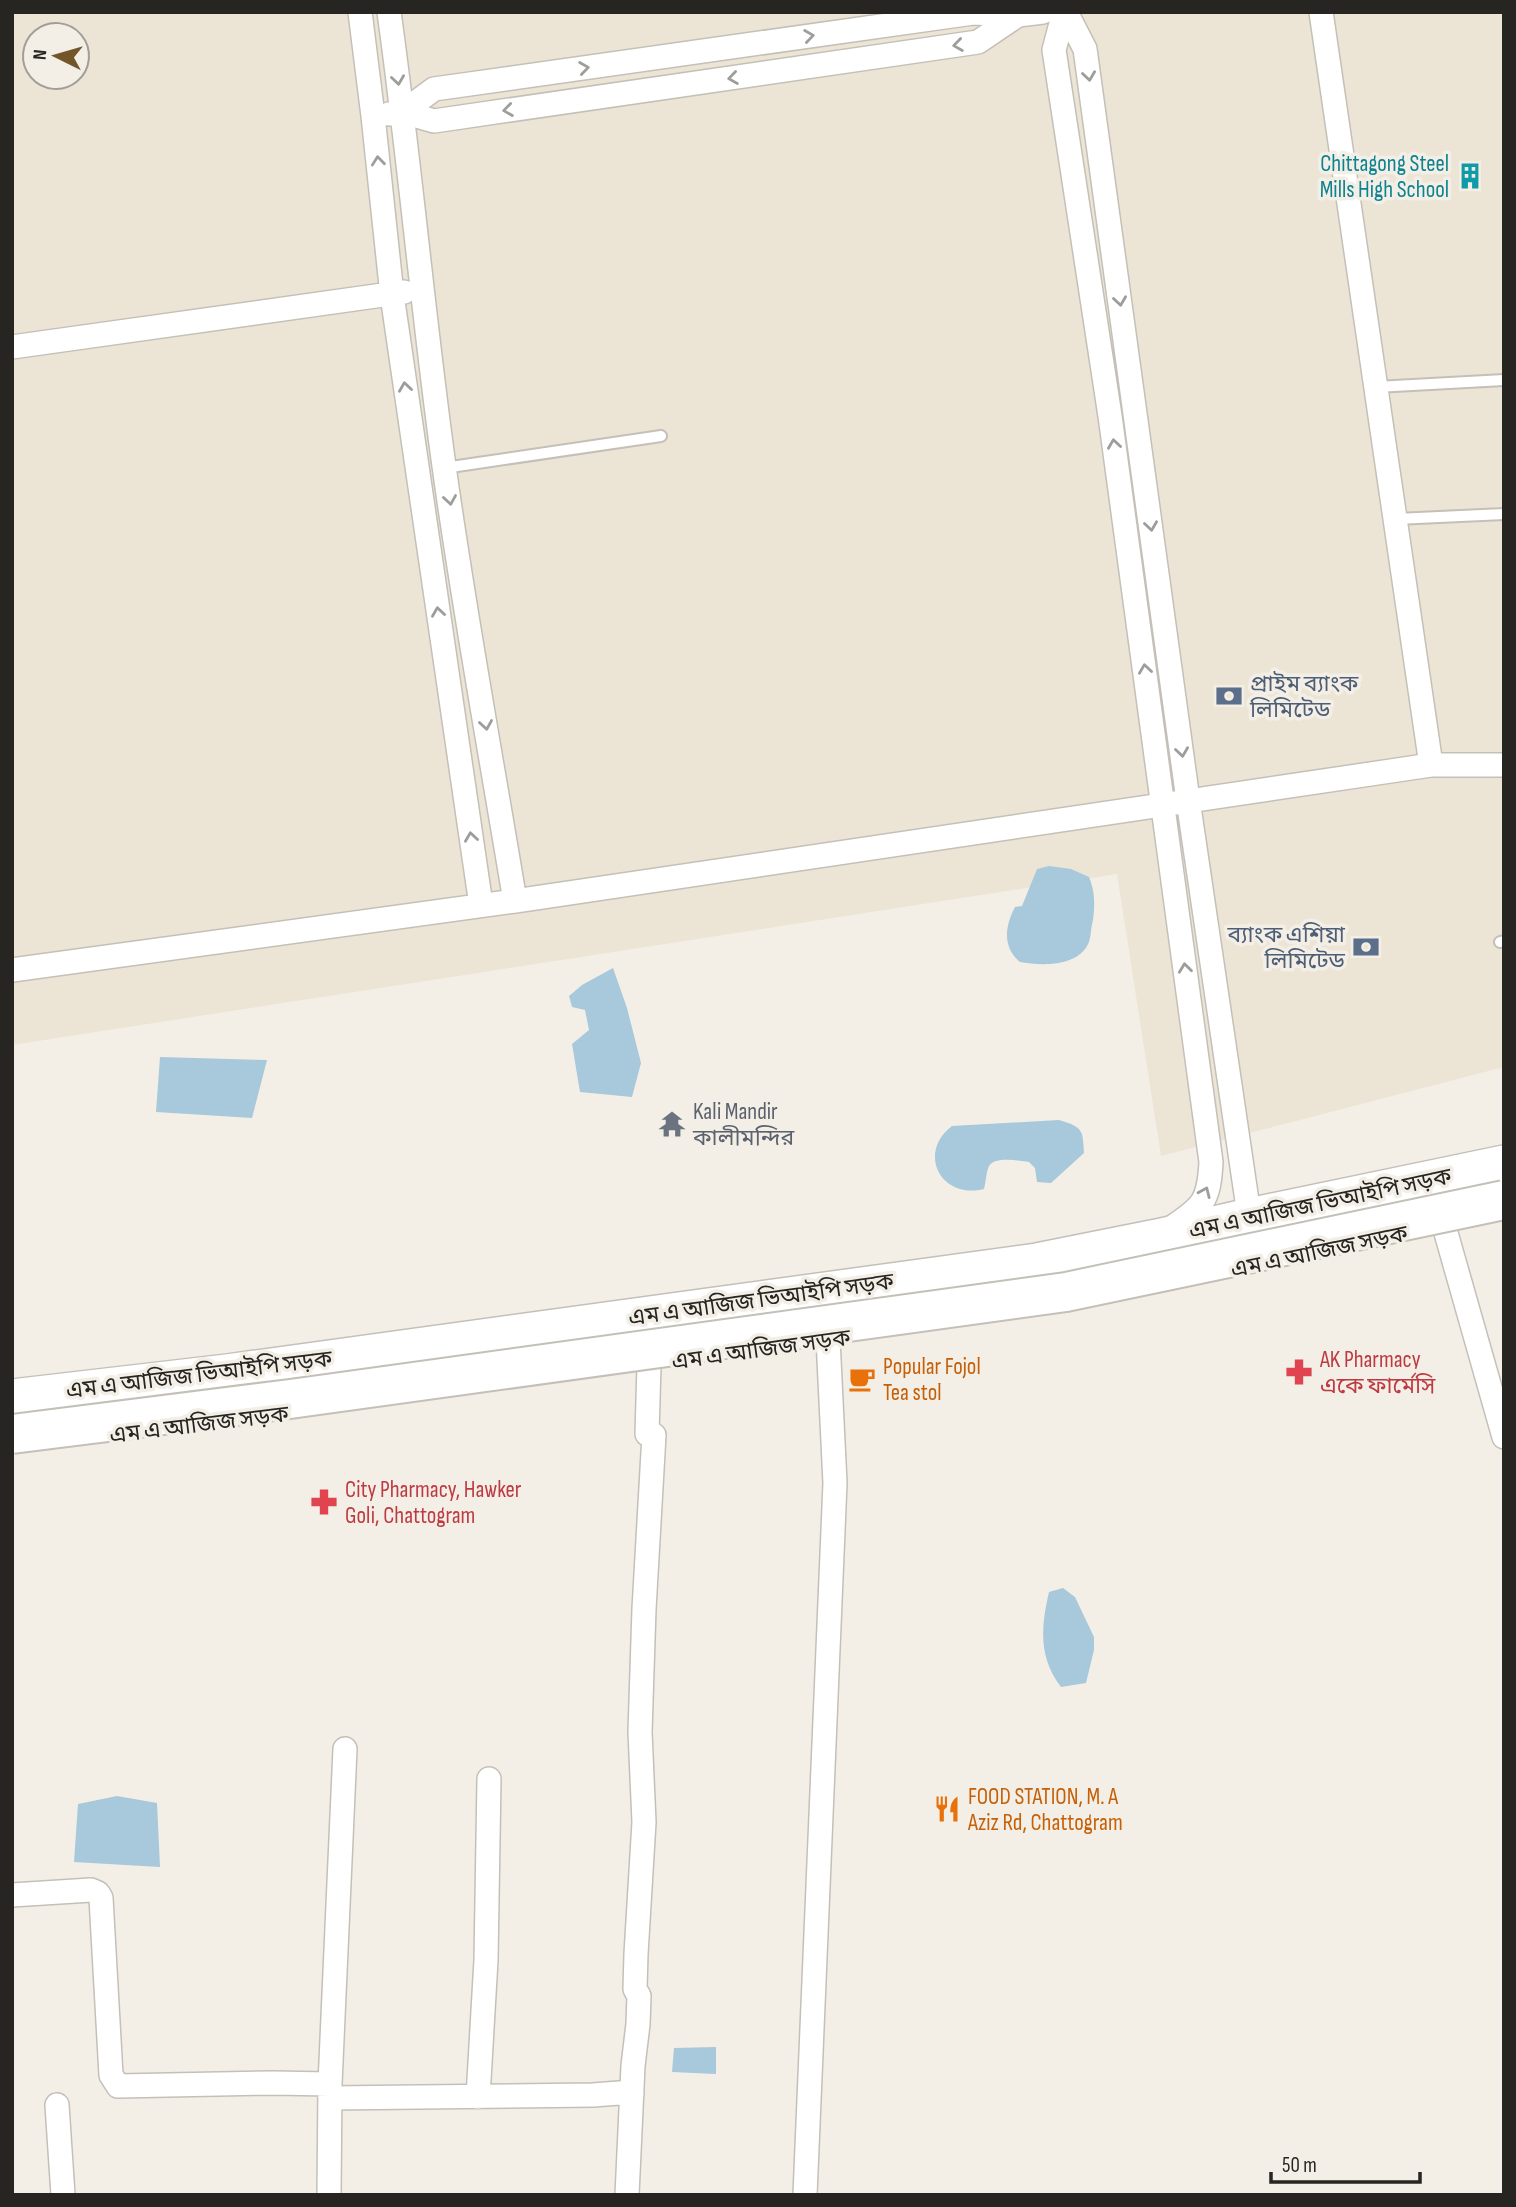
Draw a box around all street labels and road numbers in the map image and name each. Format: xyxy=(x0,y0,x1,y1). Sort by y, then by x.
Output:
street label: এম এ আজিজ ভিআইপি সড়ক xyxy=(1186,1162,1455,1246)
street label: এম এ আজিজ সড়ক xyxy=(1228,1219,1411,1284)
street label: এম এ আজিজ ভিআইপি সড়ক xyxy=(627,1267,896,1332)
street label: এম এ আজিজ সড়ক xyxy=(670,1324,853,1376)
street label: এম এ আজিজ ভিআইপি সড়ক xyxy=(65,1345,334,1405)
street label: এম এ আজিজ সড়ক xyxy=(108,1400,291,1450)

